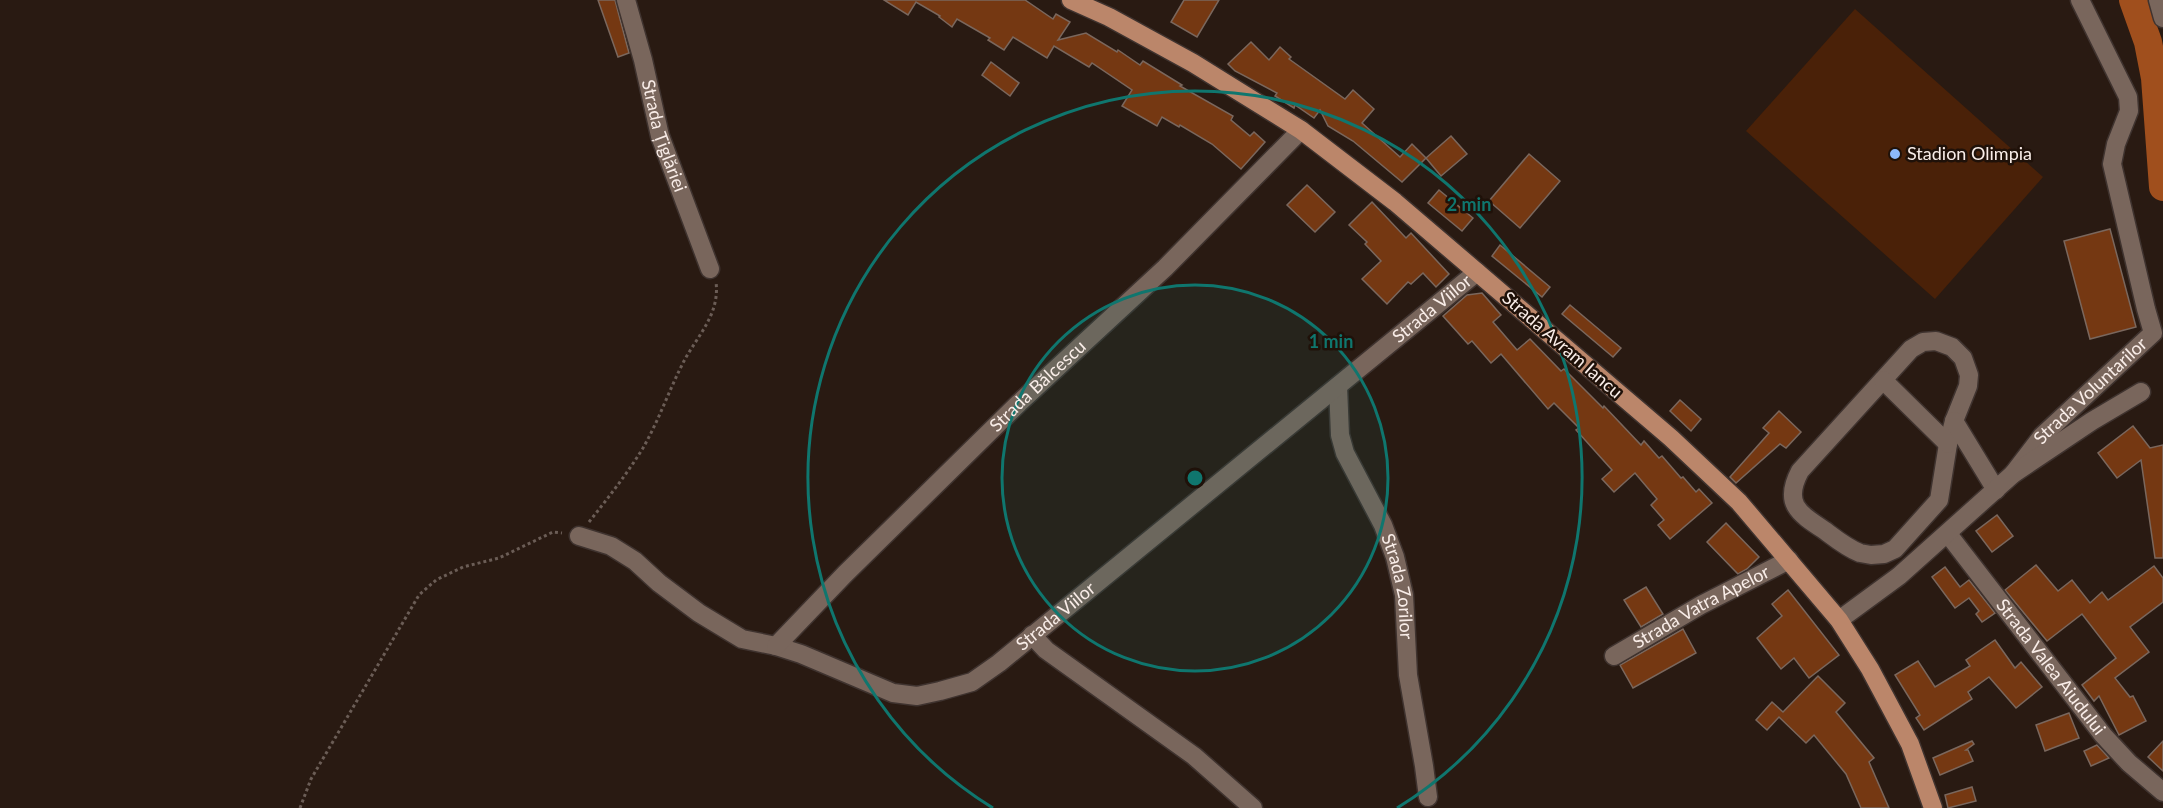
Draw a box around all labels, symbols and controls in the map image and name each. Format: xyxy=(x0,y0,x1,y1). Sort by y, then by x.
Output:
street label: Strada Țiglăriei xyxy=(638,77,692,195)
place label: Stadion Olimpia xyxy=(1907,142,2032,164)
marker: Stadion Olimpia xyxy=(1888,147,1902,161)
text: 2 min xyxy=(1447,193,1491,215)
street label: Strada Viilor xyxy=(1387,269,1476,347)
street label: Strada Avram Iancu xyxy=(1498,286,1627,402)
text: 1 min xyxy=(1309,330,1353,352)
street label: Strada Voluntarilor xyxy=(2028,332,2151,448)
street label: Strada Bălcescu xyxy=(984,335,1090,436)
centre of rings xyxy=(1185,468,1205,488)
street label: Strada Zorilor xyxy=(1377,530,1418,640)
street label: Strada Vatra Apelor xyxy=(1628,560,1773,653)
street label: Strada Viilor xyxy=(1011,576,1100,655)
street label: Strada Valea Aiudului xyxy=(1992,594,2111,739)

